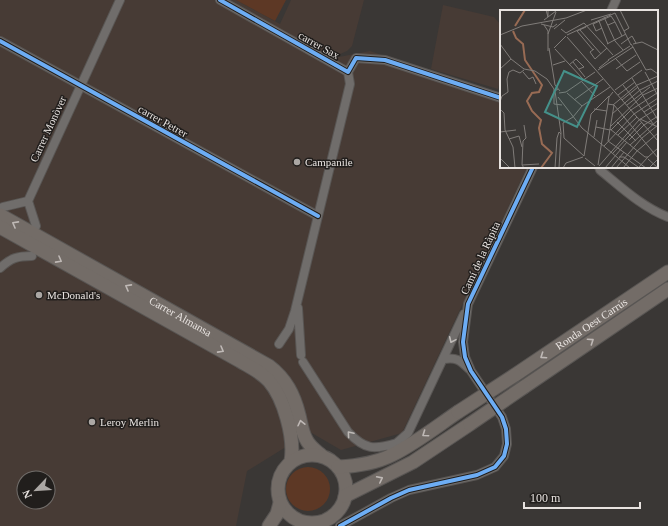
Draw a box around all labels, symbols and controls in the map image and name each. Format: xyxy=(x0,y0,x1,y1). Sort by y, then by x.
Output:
inset map xyxy=(500,10,658,168)
street label: carrer Sax xyxy=(296,29,342,61)
street label: Carrer Monòver xyxy=(28,94,69,164)
street label: carrer Petrer xyxy=(136,103,190,140)
place label: Campanile xyxy=(305,156,353,168)
marker: Campanile xyxy=(292,157,302,167)
street label: Camí de la Ràpita xyxy=(458,220,502,296)
one-way arrow xyxy=(12,221,19,228)
one-way arrow xyxy=(54,255,62,262)
one-way arrow xyxy=(125,285,133,292)
place label: McDonald's xyxy=(47,289,100,301)
marker: McDonald's xyxy=(34,290,44,300)
street label: Carrer Almansa xyxy=(147,294,214,339)
street label: Ronda Oest Carrús xyxy=(553,295,629,352)
one-way arrow xyxy=(449,336,457,343)
one-way arrow xyxy=(587,339,594,346)
one-way arrow xyxy=(217,346,224,353)
one-way arrow xyxy=(540,352,547,359)
place label: Leroy Merlin xyxy=(100,416,159,428)
marker: Leroy Merlin xyxy=(87,417,97,427)
one-way arrow xyxy=(297,420,305,426)
one-way arrow xyxy=(423,429,430,436)
one-way arrow xyxy=(348,431,355,438)
north arrow xyxy=(16,470,56,510)
one-way arrow xyxy=(376,476,384,484)
scale bar xyxy=(524,484,640,510)
text: N xyxy=(20,488,34,500)
text: 100 m xyxy=(530,491,561,505)

